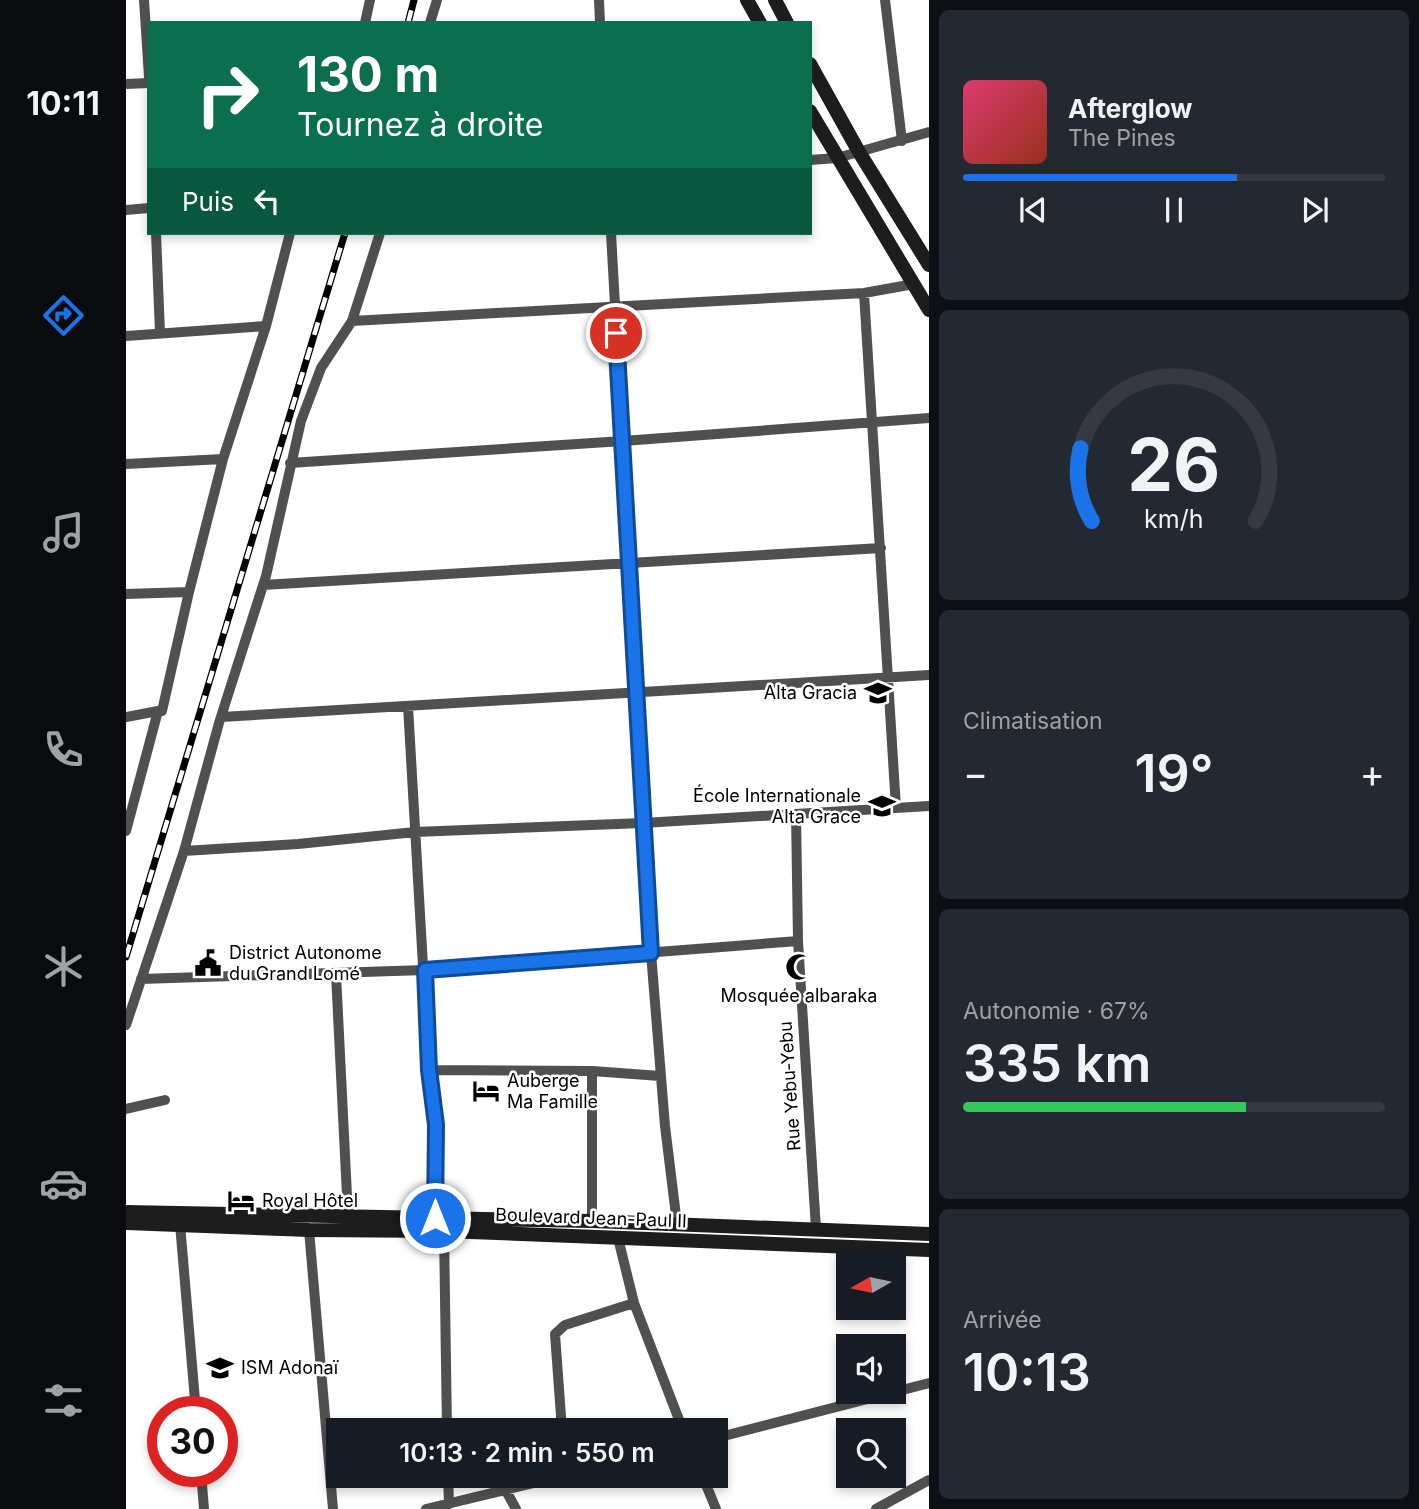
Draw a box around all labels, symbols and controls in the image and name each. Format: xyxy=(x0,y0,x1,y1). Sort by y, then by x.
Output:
text: 130 m xyxy=(297,45,439,104)
icon: right xyxy=(182,49,273,140)
text: 10:11 xyxy=(26,84,100,123)
text: Afterglow xyxy=(1068,93,1192,124)
text: Tournez à droite xyxy=(297,105,543,144)
text: The Pines xyxy=(1068,124,1176,152)
icon: left xyxy=(248,182,286,220)
text: Puis xyxy=(182,186,234,217)
icon: previous xyxy=(1014,191,1052,229)
icon: pause xyxy=(1155,191,1193,229)
icon: next xyxy=(1296,191,1334,229)
icon: directions xyxy=(39,291,88,340)
pin xyxy=(586,303,646,363)
icon: arrive xyxy=(597,314,635,352)
text: 26 xyxy=(1127,420,1221,509)
text: km/h xyxy=(1144,503,1204,533)
icon: music xyxy=(39,508,88,557)
school or university icon: Alta Gracia xyxy=(863,678,893,708)
place label: Alta Gracia xyxy=(764,682,857,703)
text: Climatisation xyxy=(963,707,1103,735)
icon: phone xyxy=(39,725,88,774)
text: 19° xyxy=(1134,742,1214,805)
text: − xyxy=(963,750,988,796)
text: + xyxy=(1360,750,1385,796)
place label: École Internationale Alta Grace xyxy=(693,784,861,827)
school or university icon: École Internationale Alta Grace xyxy=(867,791,897,821)
icon: climate xyxy=(39,942,88,991)
place label: District Autonome du Grand Lomé xyxy=(229,942,382,984)
public building icon: District Autonome du Grand Lomé xyxy=(193,948,223,978)
mosque icon: Mosquée albaraka xyxy=(784,952,814,982)
place label: Mosquée albaraka xyxy=(721,985,877,1006)
text: Autonomie · 67% xyxy=(963,997,1150,1025)
street label: Rue Yebu-Yebu xyxy=(774,1020,805,1152)
text: 335 km xyxy=(963,1032,1151,1095)
place label: Auberge Ma Famille xyxy=(507,1070,598,1112)
hotel icon: Auberge Ma Famille xyxy=(471,1076,501,1106)
icon: car xyxy=(39,1159,88,1208)
position arrow xyxy=(398,1181,472,1255)
hotel icon: Royal Hôtel xyxy=(226,1186,256,1216)
place label: Royal Hôtel xyxy=(262,1190,358,1211)
street label: Boulevard Jean-Paul II xyxy=(495,1204,687,1231)
north arrow xyxy=(836,1250,906,1320)
map controls xyxy=(836,1250,906,1488)
text: Arrivée xyxy=(963,1306,1042,1334)
button: sound xyxy=(836,1334,906,1404)
text: 10:13 xyxy=(963,1341,1091,1404)
school or university icon: ISM Adonaï xyxy=(205,1353,235,1383)
place label: ISM Adonaï xyxy=(241,1357,340,1378)
icon: filters xyxy=(39,1376,88,1425)
speed limit sign: 30 xyxy=(147,1396,238,1487)
button: search xyxy=(836,1418,906,1488)
text: 10:13 · 2 min · 550 m xyxy=(399,1437,655,1468)

